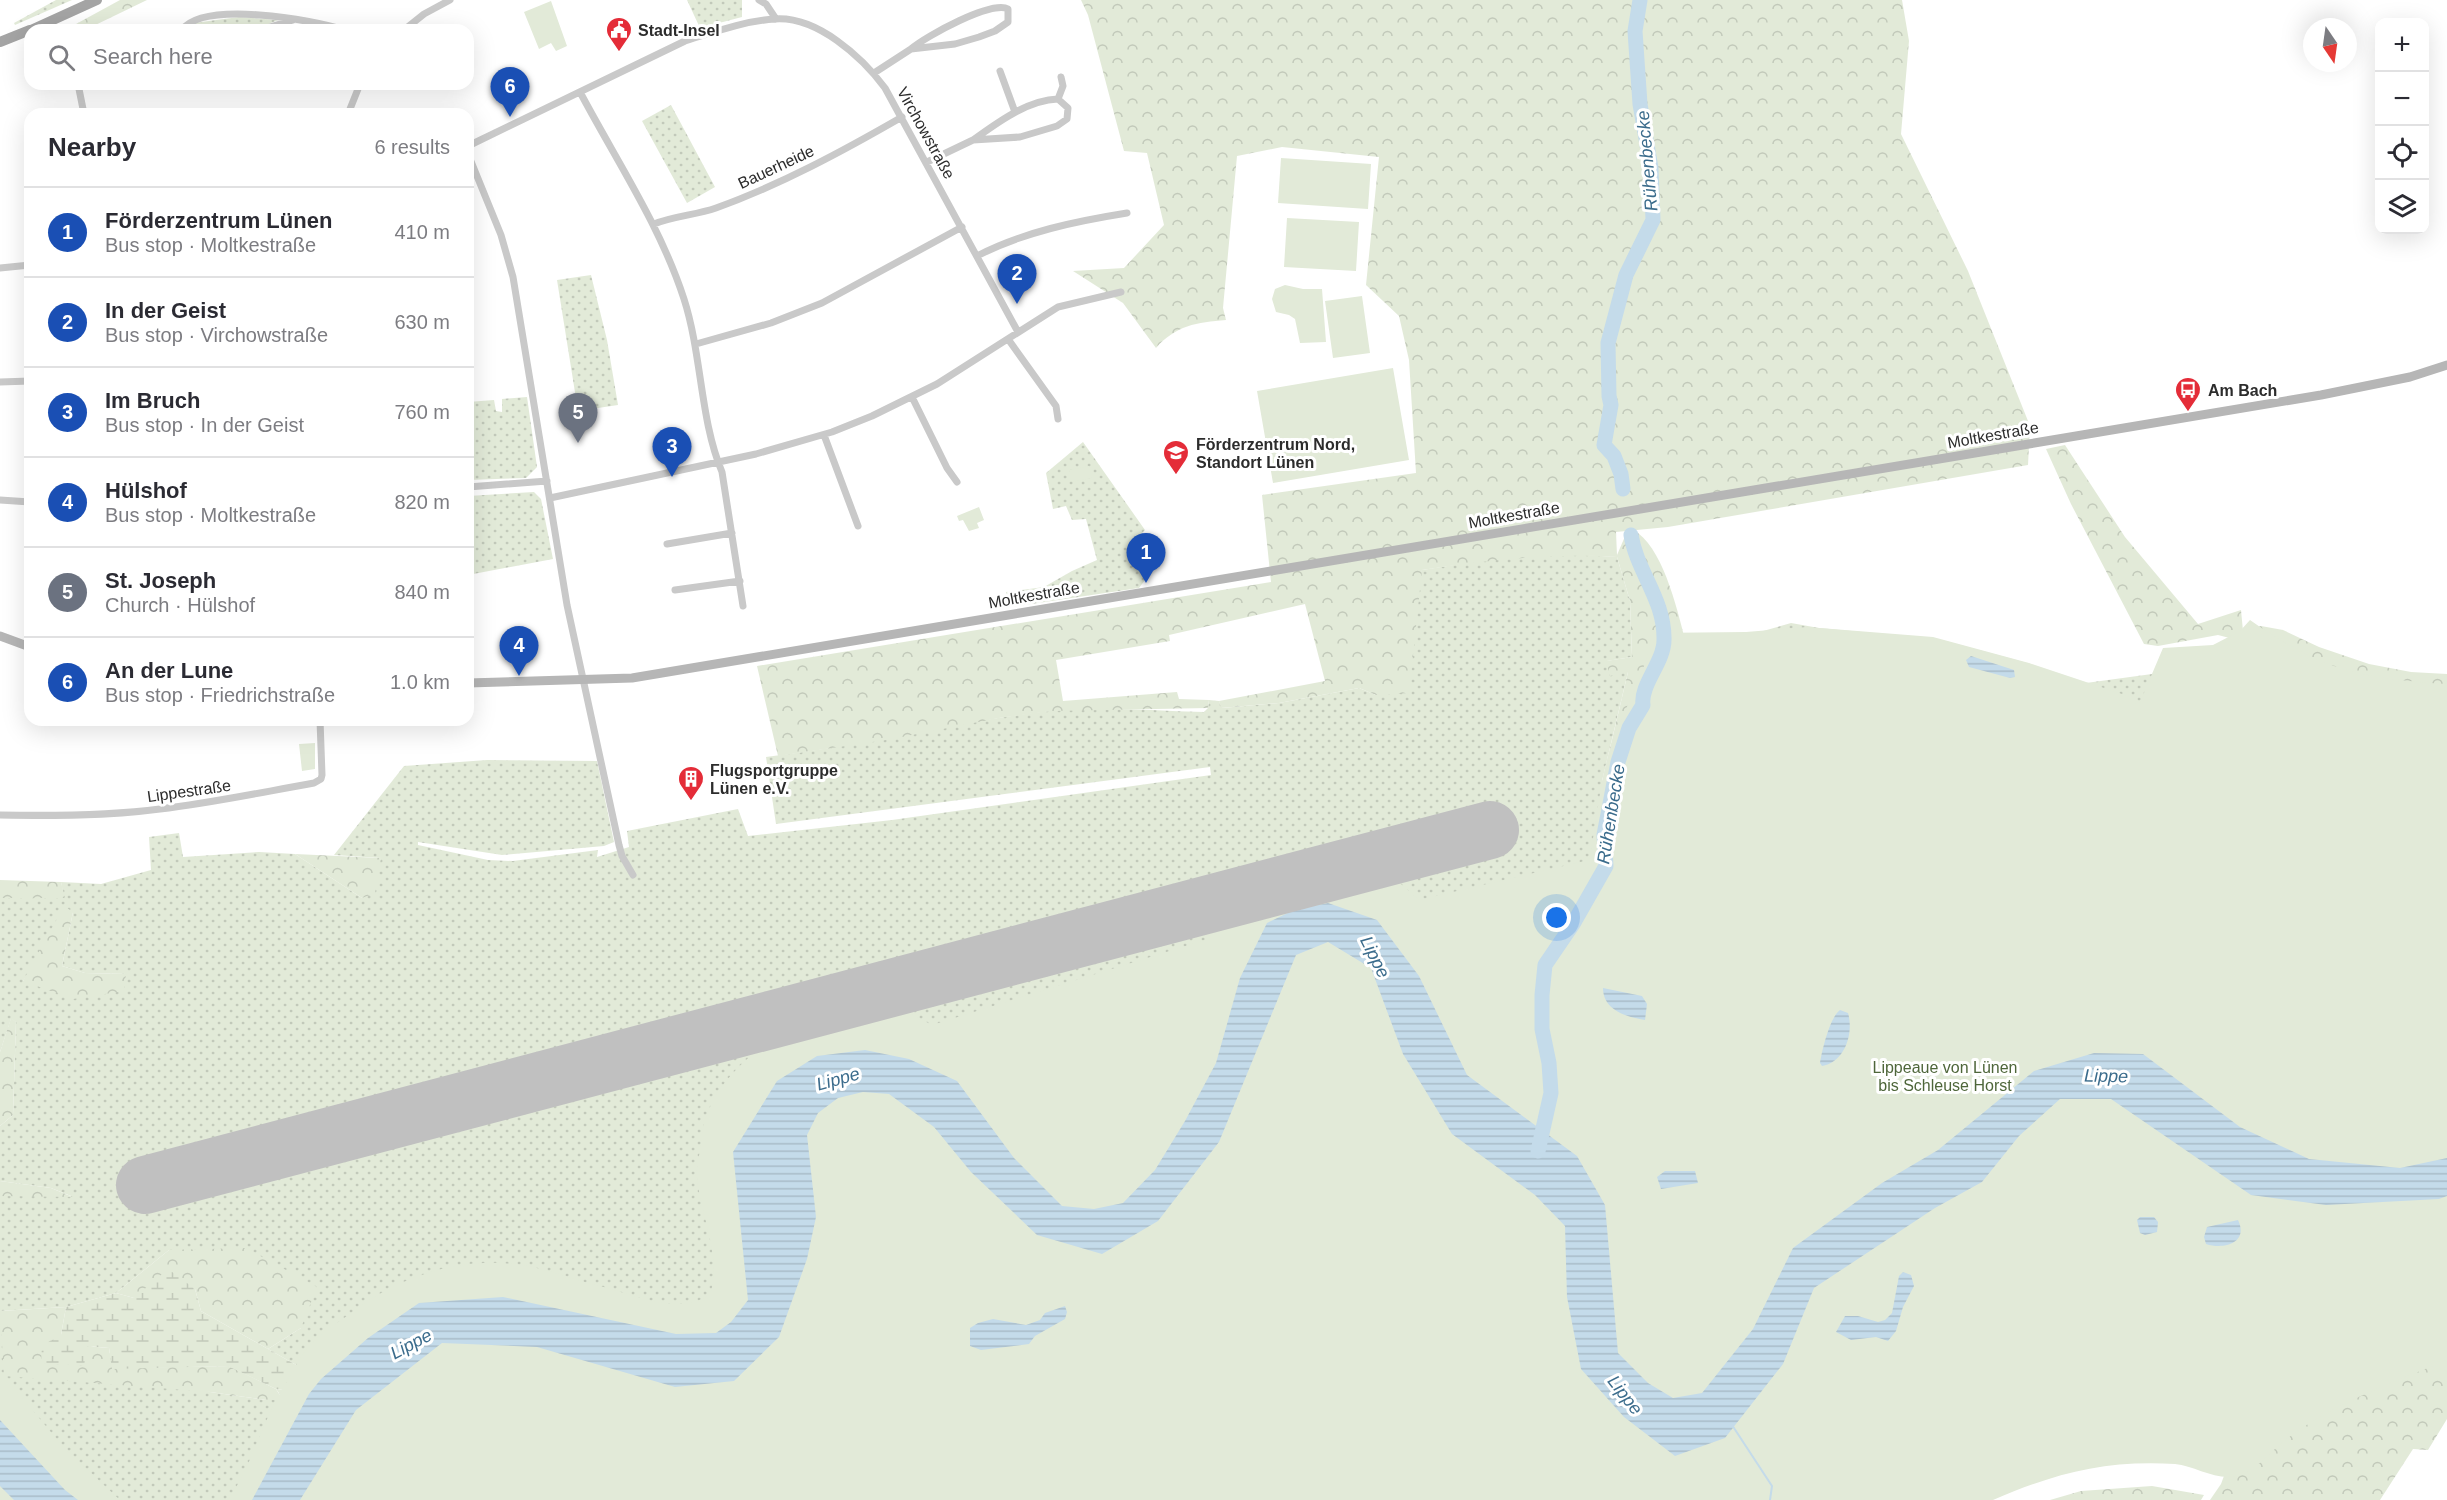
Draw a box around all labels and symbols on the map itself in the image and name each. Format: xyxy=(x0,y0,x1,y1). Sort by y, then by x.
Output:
public building icon: Stadt-Insel xyxy=(604,15,634,53)
north arrow xyxy=(2303,18,2357,72)
place label: Stadt-Insel xyxy=(638,22,720,39)
pin: 6 xyxy=(490,68,530,117)
street label: Virchowstraße xyxy=(894,84,958,182)
water label: Rühenbecke xyxy=(1633,110,1661,212)
street label: Bauerheide xyxy=(735,142,817,192)
pin: 2 xyxy=(998,254,1036,304)
bus stop icon: Am Bach xyxy=(2173,375,2203,413)
place label: Am Bach xyxy=(2208,382,2277,399)
pin: 5 xyxy=(558,394,598,443)
street label: Moltkestraße xyxy=(1946,419,2040,451)
pin: 3 xyxy=(652,428,692,477)
place label: Förderzentrum Nord, Standort Lünen xyxy=(1196,436,1355,471)
school or university icon: Förderzentrum Nord, Standort Lünen xyxy=(1161,438,1191,476)
street label: Moltkestraße xyxy=(1467,499,1561,531)
pin: 1 xyxy=(1126,534,1166,583)
street label: Moltkestraße xyxy=(987,579,1081,611)
pin: 4 xyxy=(500,626,538,676)
place label: Flugsportgruppe Lünen e.V. xyxy=(710,762,838,797)
water label: Rühenbecke xyxy=(1593,763,1629,865)
building icon: Flugsportgruppe Lünen e.V. xyxy=(676,764,706,802)
street label: Lippestraße xyxy=(146,777,232,805)
your location xyxy=(1542,903,1571,932)
water label: Lippe xyxy=(1356,933,1394,981)
park label: Lippeaue von Lünen bis Schleuse Horst xyxy=(1872,1059,2018,1094)
water label: Lippe xyxy=(814,1063,862,1095)
water label: Lippe xyxy=(2084,1066,2128,1086)
water label: Lippe xyxy=(387,1325,435,1363)
water label: Lippe xyxy=(1604,1371,1646,1419)

